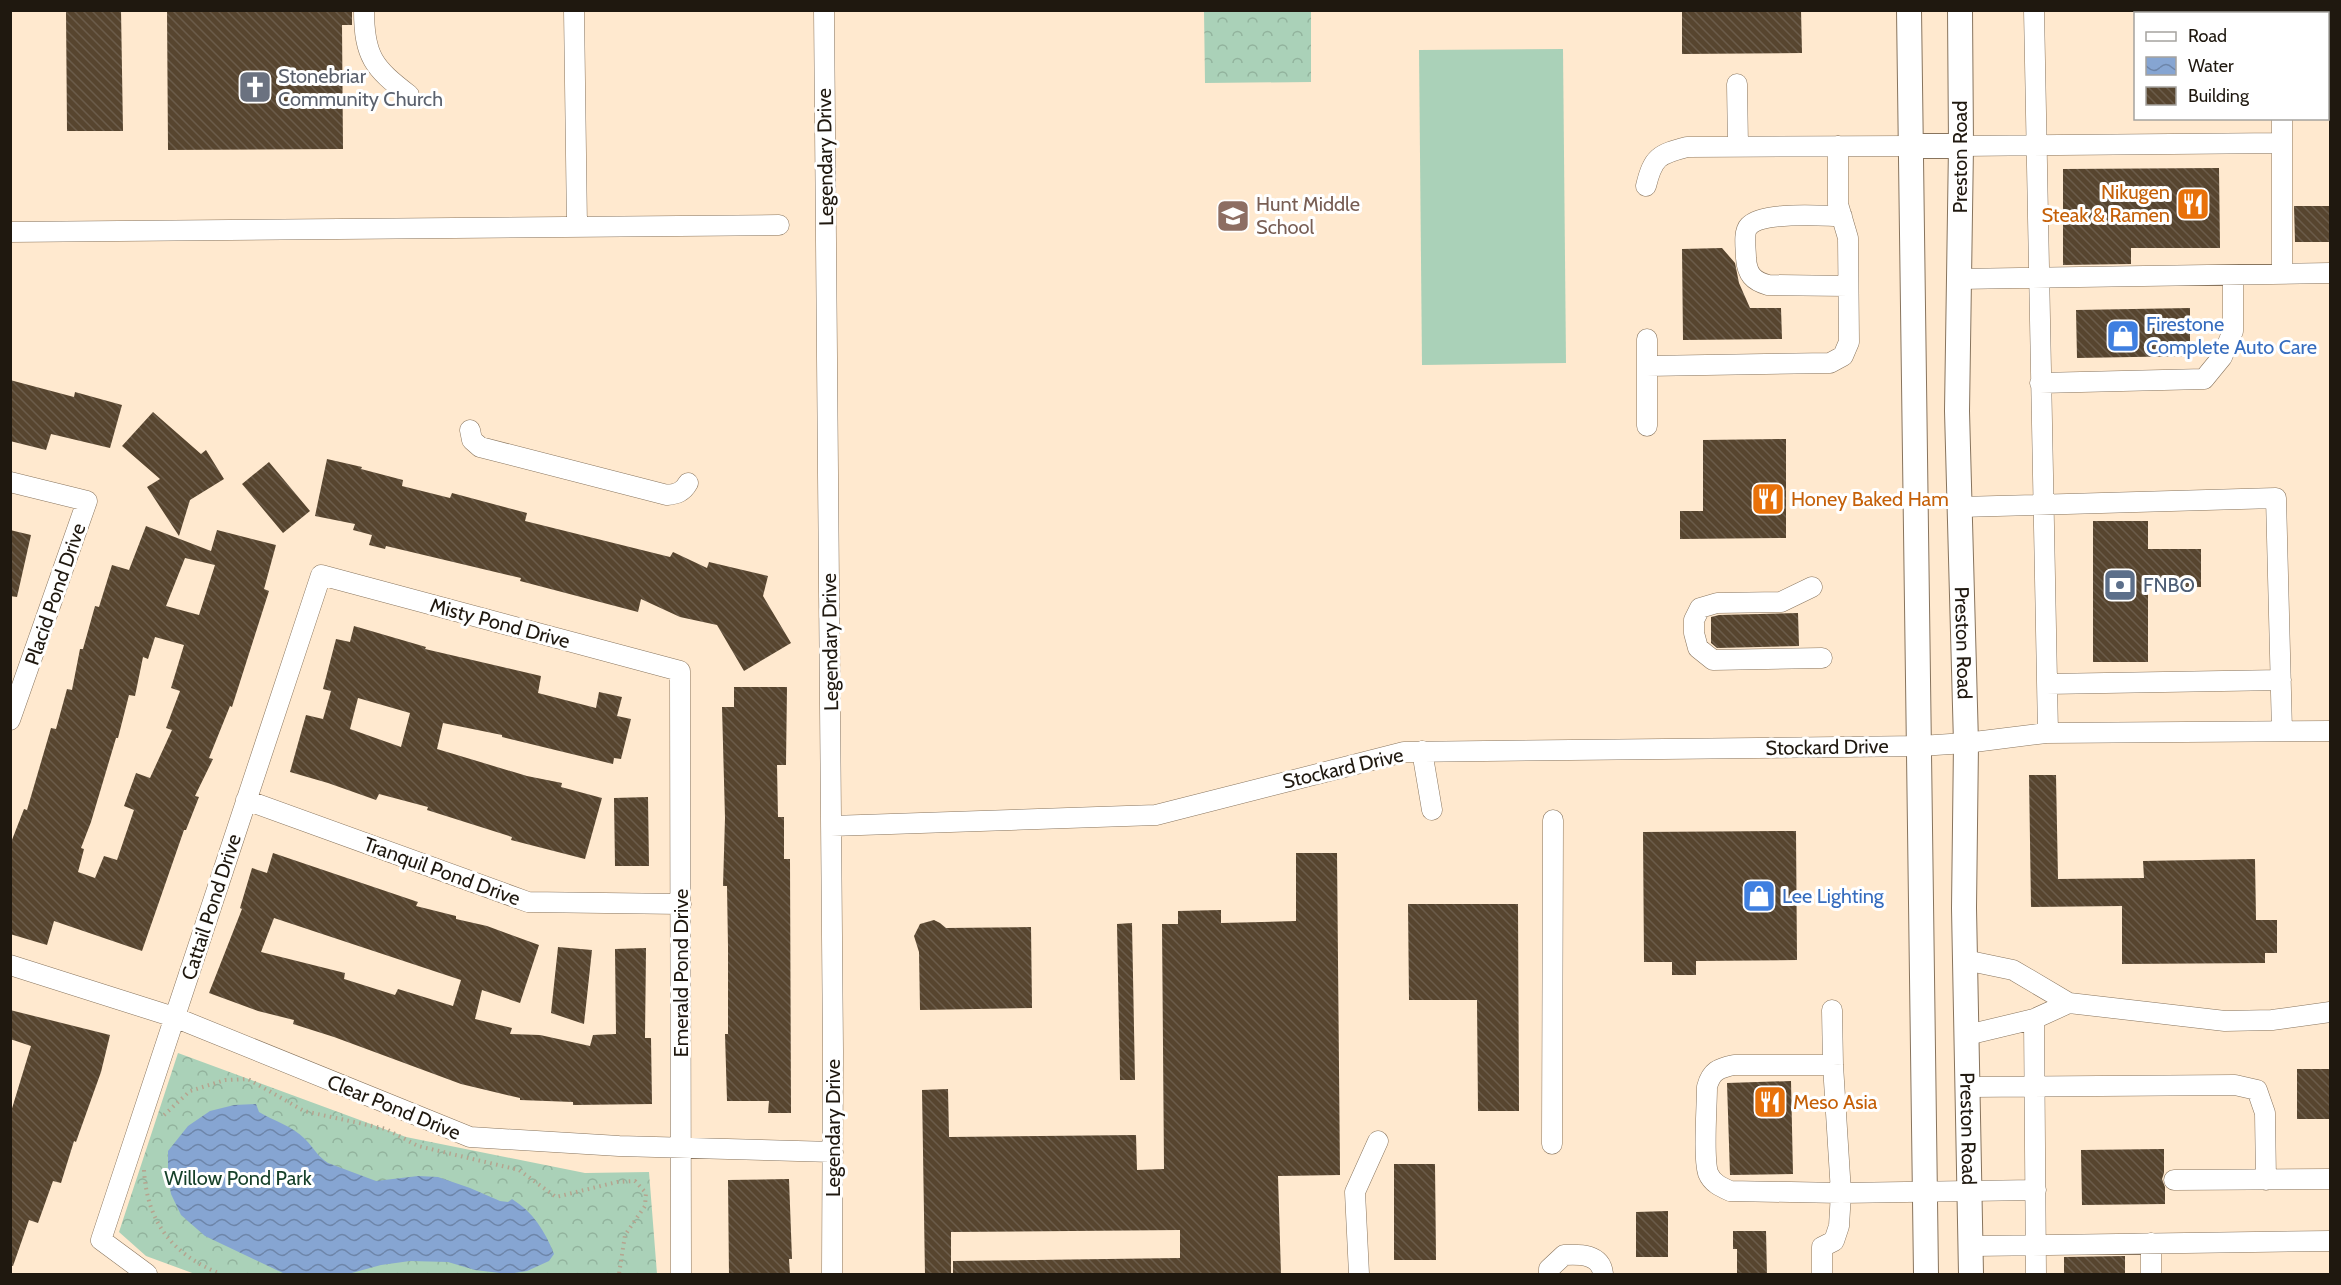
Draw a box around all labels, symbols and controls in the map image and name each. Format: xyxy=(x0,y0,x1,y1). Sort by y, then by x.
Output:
legend xyxy=(2134,12,2329,120)
text: Road xyxy=(2188,25,2227,47)
text: Water xyxy=(2188,55,2234,77)
place label: Stonebriar Community Church xyxy=(278,64,443,111)
church icon: Stonebriar Community Church xyxy=(237,69,273,105)
text: Building xyxy=(2188,85,2250,107)
street label: Legendary Drive xyxy=(812,88,838,226)
street label: Preston Road xyxy=(1948,101,1972,213)
place label: Nikugen Steak & Ramen xyxy=(2041,180,2170,227)
restaurant icon: Nikugen Steak & Ramen xyxy=(2175,186,2211,222)
place label: Hunt Middle School xyxy=(1256,192,1360,239)
school or university icon: Hunt Middle School xyxy=(1215,198,1251,234)
place label: Firestone Complete Auto Care xyxy=(2146,312,2317,359)
shop icon: Firestone Complete Auto Care xyxy=(2105,318,2141,354)
restaurant icon: Honey Baked Ham xyxy=(1750,481,1786,517)
place label: Honey Baked Ham xyxy=(1791,487,1949,511)
street label: Placid Pond Drive xyxy=(19,520,91,668)
bank icon: FNBO xyxy=(2102,567,2138,603)
street label: Legendary Drive xyxy=(817,573,843,711)
place label: FNBO xyxy=(2143,573,2195,597)
street label: Preston Road xyxy=(1950,586,1977,700)
street label: Misty Pond Drive xyxy=(427,593,573,653)
street label: Stockard Drive xyxy=(1765,734,1889,760)
street label: Stockard Drive xyxy=(1280,742,1406,794)
street label: Cattail Pond Drive xyxy=(176,831,246,983)
street label: Tranquil Pond Drive xyxy=(360,832,524,910)
shop icon: Lee Lighting xyxy=(1741,878,1777,914)
place label: Lee Lighting xyxy=(1782,884,1885,908)
street label: Emerald Pond Drive xyxy=(669,889,693,1057)
street label: Legendary Drive xyxy=(821,1059,845,1197)
street label: Clear Pond Drive xyxy=(324,1069,464,1145)
street label: Preston Road xyxy=(1955,1072,1981,1185)
restaurant icon: Meso Asia xyxy=(1752,1084,1788,1120)
place label: Meso Asia xyxy=(1793,1090,1878,1114)
park label: Willow Pond Park xyxy=(164,1166,312,1190)

